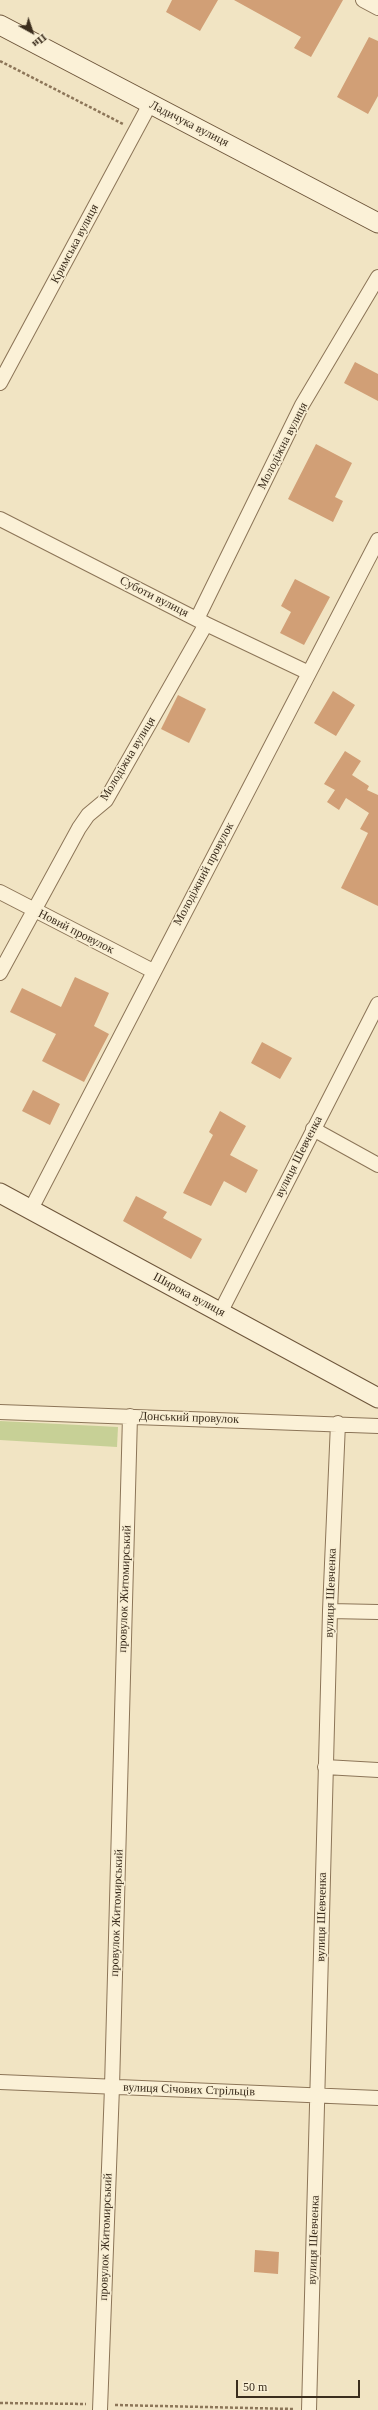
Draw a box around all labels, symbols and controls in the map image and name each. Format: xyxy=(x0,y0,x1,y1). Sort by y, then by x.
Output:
north arrow xyxy=(12,12,52,52)
text: Пн xyxy=(30,32,49,51)
street label: Ладичука вулиця xyxy=(147,98,231,150)
street label: Кримська вулиця xyxy=(48,202,102,286)
street label: Молодіжна вулиця xyxy=(255,400,311,492)
street label: Суботи вулиця xyxy=(117,574,191,620)
street label: Молодіжна вулиця xyxy=(97,714,159,804)
street label: Молодіжний провулок xyxy=(171,820,237,928)
street label: Новий провулок xyxy=(36,907,116,957)
street label: вулиця Шевченка xyxy=(272,1114,326,1200)
street label: Широка вулиця xyxy=(150,1270,228,1320)
street label: Донський провулок xyxy=(139,1409,239,1427)
street label: провулок Житомирський xyxy=(116,1525,134,1653)
street label: вулиця Шевченка xyxy=(322,1548,340,1638)
street label: провулок Житомирський xyxy=(108,1849,126,1977)
street label: вулиця Шевченка xyxy=(314,1872,330,1962)
street label: вулиця Січових Стрільців xyxy=(123,2081,255,2099)
street label: провулок Житомирський xyxy=(97,2173,115,2301)
street label: вулиця Шевченка xyxy=(305,2195,323,2285)
scale bar xyxy=(238,2372,362,2398)
text: 50 m xyxy=(243,2380,267,2394)

